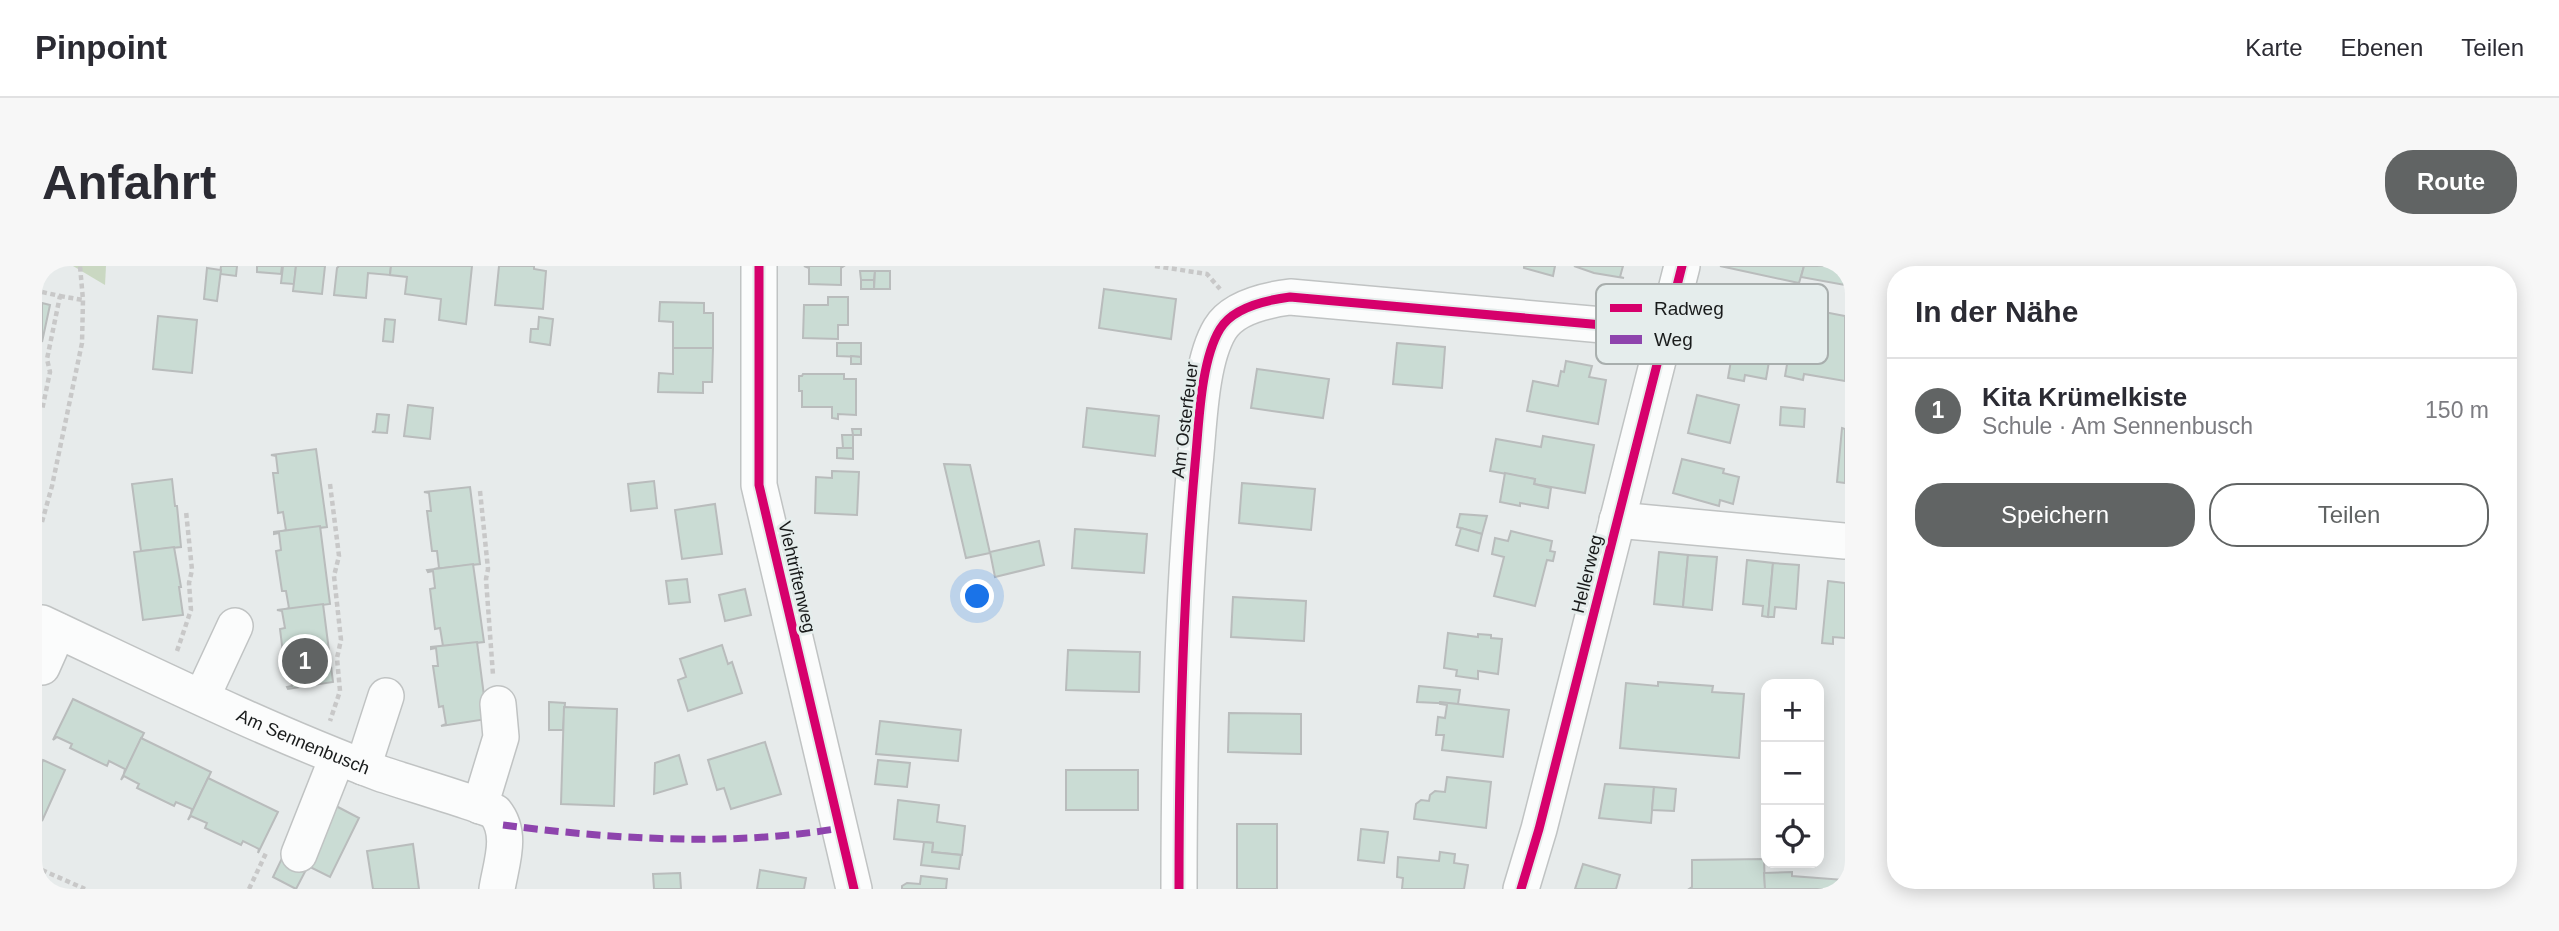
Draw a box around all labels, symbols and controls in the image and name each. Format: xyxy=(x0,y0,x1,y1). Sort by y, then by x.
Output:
text: Pinpoint xyxy=(35,29,167,66)
text: Karte xyxy=(2245,34,2303,61)
text: Ebenen xyxy=(2341,34,2423,61)
text: Teilen xyxy=(2461,34,2524,61)
button: Route xyxy=(2385,150,2517,214)
text: Anfahrt xyxy=(42,155,216,209)
legend xyxy=(1596,284,1828,364)
text: In der Nähe xyxy=(1915,295,2078,328)
text: Radweg xyxy=(1654,298,1724,319)
text: Weg xyxy=(1654,329,1693,350)
street label: Am Osterfeuer xyxy=(1168,361,1202,479)
text: Kita Krümelkiste xyxy=(1982,382,2187,412)
text: 1 xyxy=(1932,397,1944,423)
text: 150 m xyxy=(2425,397,2489,423)
text: Schule · Am Sennenbusch xyxy=(1982,413,2253,439)
button: Speichern xyxy=(1915,483,2195,547)
button: Teilen xyxy=(2209,483,2489,547)
street label: Viehtriftenweg xyxy=(774,519,820,635)
street label: Hellerweg xyxy=(1568,533,1606,615)
your location xyxy=(960,579,994,613)
pin: 1 xyxy=(282,635,328,687)
map controls xyxy=(1761,679,1824,868)
button: + xyxy=(1761,679,1824,742)
street label: Am Sennenbusch xyxy=(234,705,372,778)
button: − xyxy=(1761,742,1824,805)
button: locate xyxy=(1761,805,1824,868)

